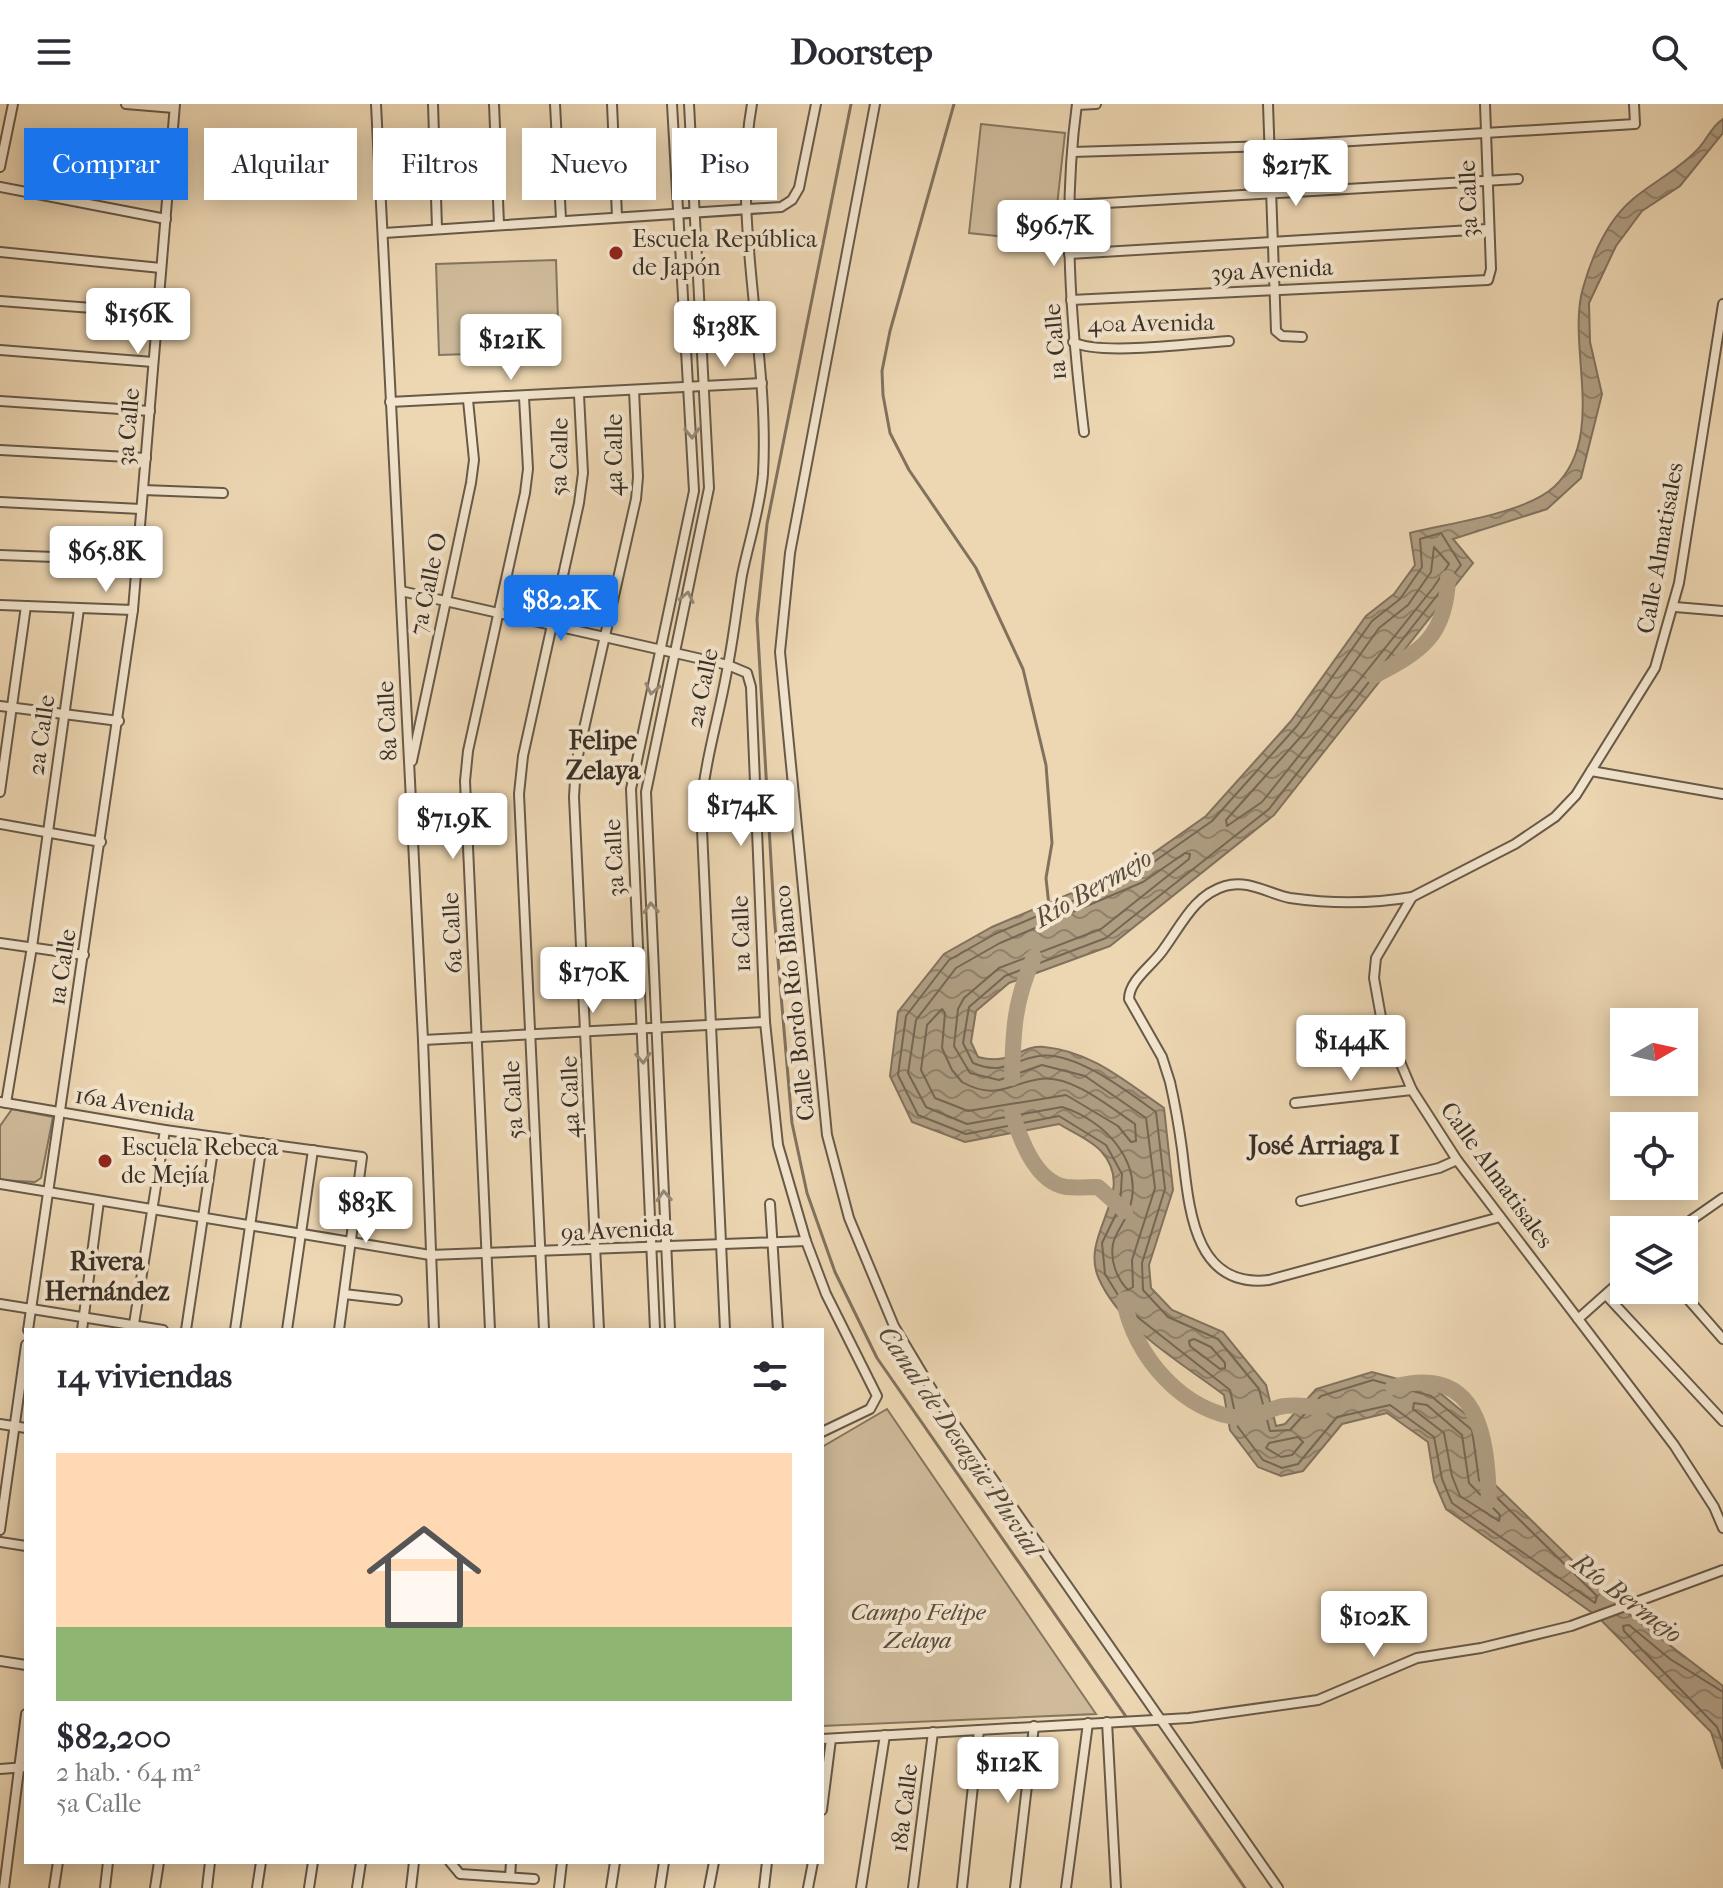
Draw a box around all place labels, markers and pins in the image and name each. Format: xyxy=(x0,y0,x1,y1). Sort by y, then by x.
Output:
pin: $217K xyxy=(1240,140,1352,208)
pin: $96.7K xyxy=(989,200,1119,268)
place label: Escuela República de Japón xyxy=(632,225,818,281)
marker: Escuela República de Japón xyxy=(607,244,625,262)
pin: $156K xyxy=(82,288,194,356)
pin: $138K xyxy=(669,301,781,369)
pin: $121K xyxy=(455,314,567,382)
pin: $65.8K xyxy=(41,526,171,594)
pin: $82.2K xyxy=(496,575,626,643)
pin: $174K xyxy=(685,780,797,848)
pin: $71.9K xyxy=(388,793,518,861)
pin: $170K xyxy=(537,947,649,1015)
pin: $144K xyxy=(1295,1015,1407,1083)
place label: Escuela Rebeca de Mejía xyxy=(121,1133,279,1189)
marker: Escuela Rebeca de Mejía xyxy=(96,1152,114,1170)
pin: $83K xyxy=(319,1177,413,1245)
pin: $102K xyxy=(1318,1591,1430,1659)
pin: $112K xyxy=(952,1737,1064,1805)

